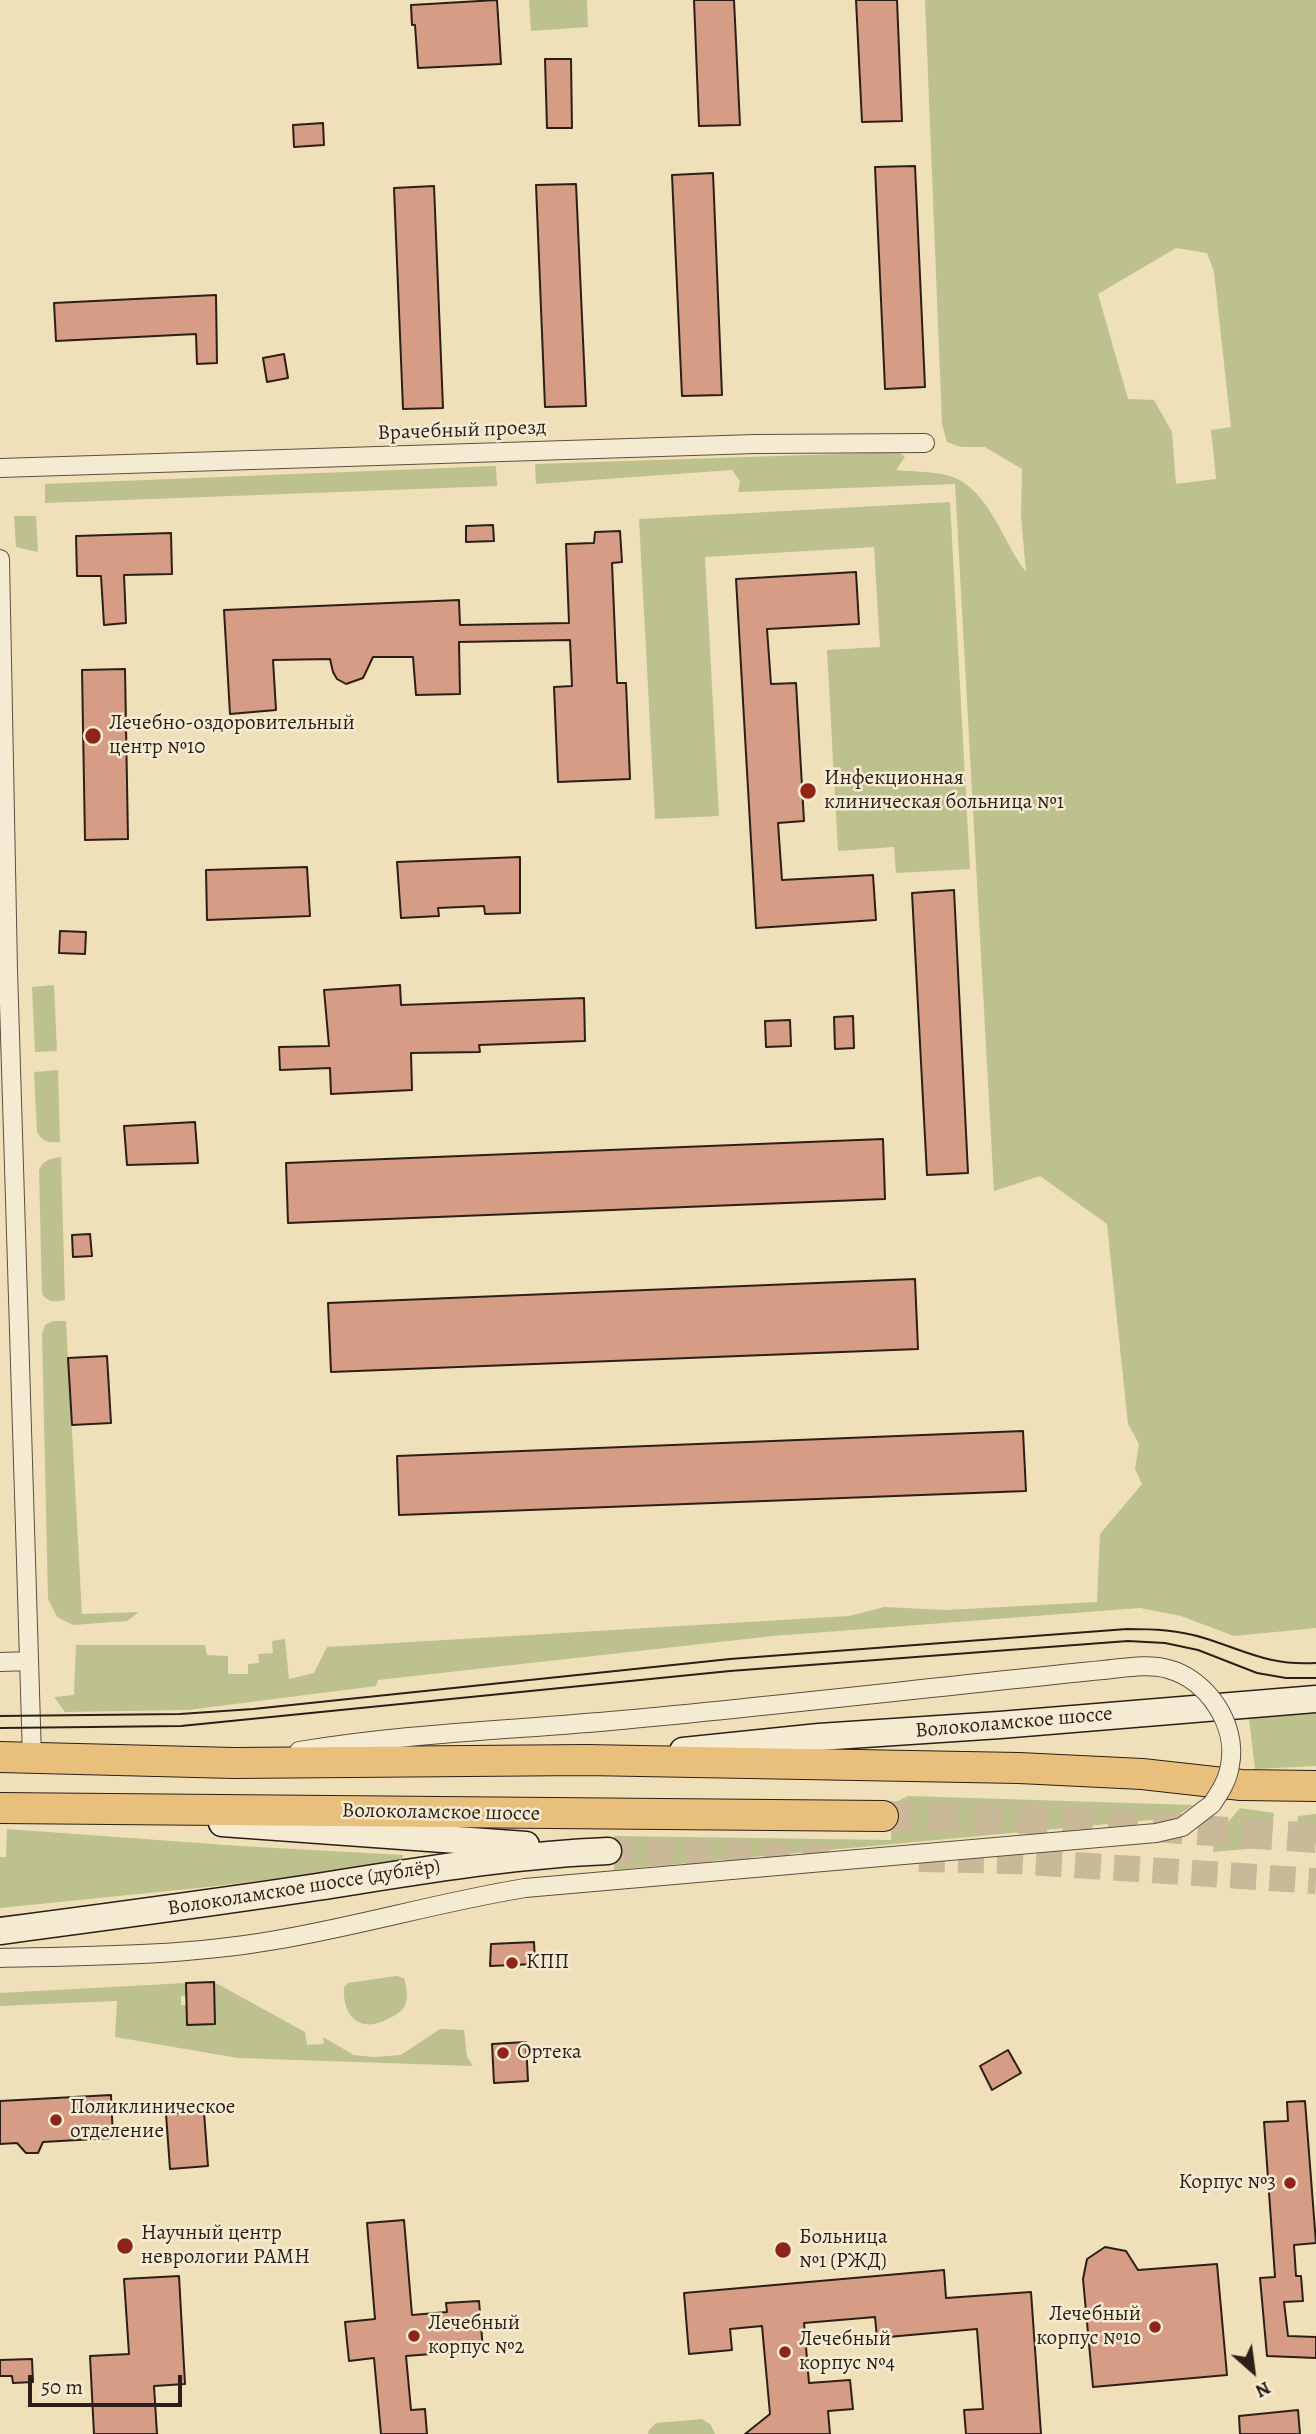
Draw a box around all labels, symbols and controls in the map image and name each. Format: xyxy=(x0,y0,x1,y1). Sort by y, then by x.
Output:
street label: Врачебный проезд xyxy=(377,415,547,447)
place label: Лечебно-оздоровительный центр №10 xyxy=(109,711,355,761)
marker: Лечебно-оздоровительный центр №10 xyxy=(83,726,103,746)
place label: Инфекционная клиническая больница №1 xyxy=(824,766,1064,816)
marker: Инфекционная клиническая больница №1 xyxy=(798,781,818,801)
street label: Волоколамское шоссе xyxy=(914,1702,1114,1744)
street label: Волоколамское шоссе xyxy=(342,1799,540,1827)
street label: Волоколамское шоссе (дублёр) xyxy=(166,1854,442,1922)
place label: КПП xyxy=(526,1950,569,1976)
marker: КПП xyxy=(504,1955,520,1971)
place label: Ортека xyxy=(517,2040,582,2066)
marker: Ортека xyxy=(495,2045,511,2061)
place label: Поликлиническое отделение xyxy=(70,2095,235,2145)
marker: Поликлиническое отделение xyxy=(48,2112,64,2128)
place label: Корпус №3 xyxy=(1178,2170,1276,2196)
marker: Корпус №3 xyxy=(1282,2175,1298,2191)
place label: Научный центр неврологии РАМН xyxy=(141,2221,310,2271)
place label: Больница №1 (РЖД) xyxy=(799,2225,888,2275)
marker: Научный центр неврологии РАМН xyxy=(115,2236,135,2256)
marker: Больница №1 (РЖД) xyxy=(773,2240,793,2260)
place label: Лечебный корпус №10 xyxy=(1036,2302,1141,2352)
place label: Лечебный корпус №2 xyxy=(428,2311,524,2361)
marker: Лечебный корпус №10 xyxy=(1147,2319,1163,2335)
place label: Лечебный корпус №4 xyxy=(799,2327,895,2377)
marker: Лечебный корпус №2 xyxy=(406,2328,422,2344)
north arrow xyxy=(1218,2336,1288,2406)
marker: Лечебный корпус №4 xyxy=(777,2344,793,2360)
scale bar xyxy=(32,2360,186,2404)
text: 50 m xyxy=(41,2373,83,2401)
text: N xyxy=(1251,2375,1275,2404)

